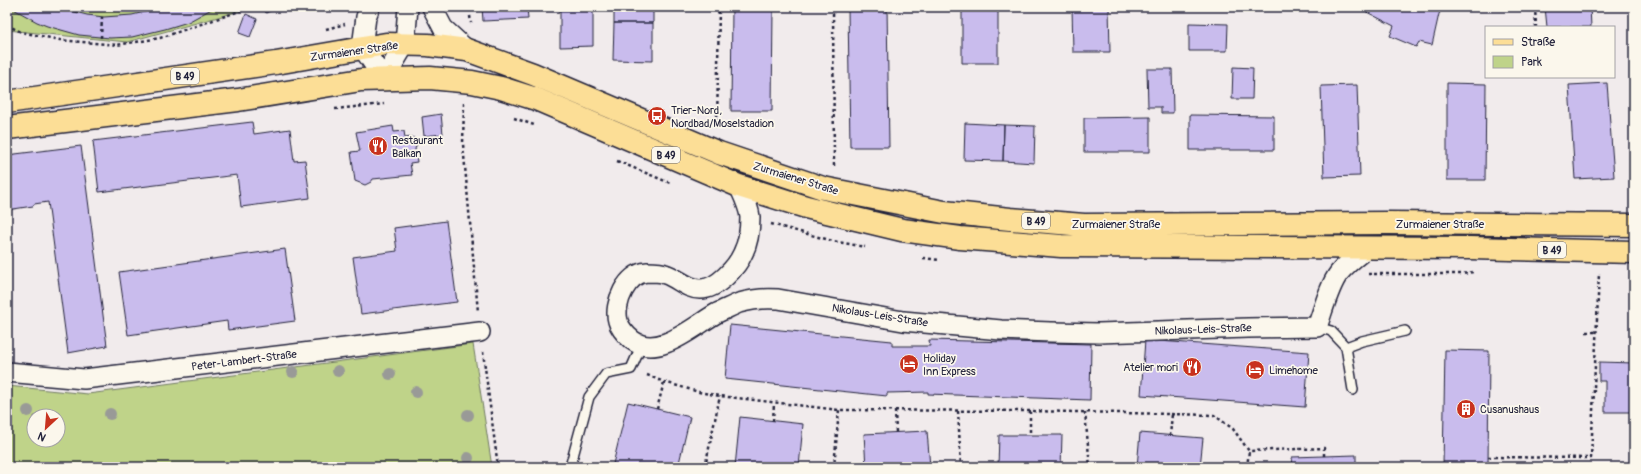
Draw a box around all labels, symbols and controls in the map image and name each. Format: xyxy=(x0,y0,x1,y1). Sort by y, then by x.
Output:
legend xyxy=(1485,26,1615,78)
text: Straße xyxy=(1521,35,1555,50)
street label: Zurmaiener Straße xyxy=(309,39,399,64)
text: Park xyxy=(1521,55,1542,70)
road number: B 49 xyxy=(171,68,199,84)
place label: Trier-Nord, Nordbad/Moselstadion xyxy=(671,104,774,130)
bus stop icon: Trier-Nord, Nordbad/Moselstadion xyxy=(646,105,668,127)
place label: Restaurant Balkan xyxy=(392,134,443,160)
restaurant icon: Restaurant Balkan xyxy=(367,135,389,157)
road number: B 49 xyxy=(652,147,680,163)
street label: Zurmaiener Straße xyxy=(752,159,841,198)
road number: B 49 xyxy=(1022,213,1050,229)
street label: Zurmaiener Straße xyxy=(1072,218,1161,231)
street label: Zurmaiener Straße xyxy=(1396,218,1485,231)
road number: B 49 xyxy=(1538,242,1566,258)
street label: Nikolaus-Leis-Straße xyxy=(831,301,929,330)
street label: Nikolaus-Leis-Straße xyxy=(1154,321,1252,338)
street label: Peter-Lambert-Straße xyxy=(191,348,298,373)
place label: Holiday Inn Express xyxy=(923,352,976,378)
hotel icon: Holiday Inn Express xyxy=(898,353,920,375)
restaurant icon: Atelier mori xyxy=(1181,356,1203,378)
hotel icon: Limehome xyxy=(1244,359,1266,381)
place label: Atelier mori xyxy=(1123,361,1178,374)
place label: Limehome xyxy=(1269,364,1319,377)
building icon: Cusanushaus xyxy=(1455,398,1477,420)
place label: Cusanushaus xyxy=(1480,403,1539,416)
north arrow xyxy=(26,408,66,448)
text: N xyxy=(35,429,48,444)

